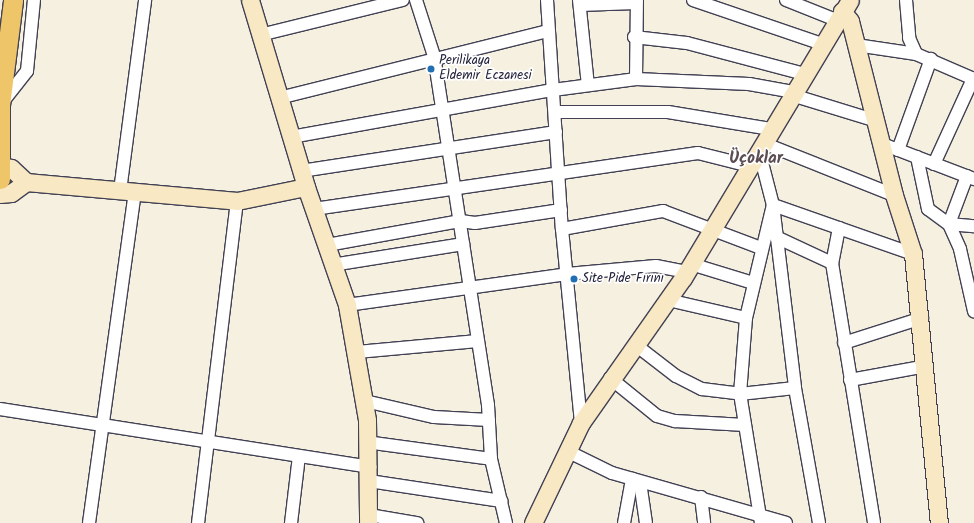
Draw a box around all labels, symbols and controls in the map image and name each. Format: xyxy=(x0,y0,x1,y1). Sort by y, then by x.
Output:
place label: Perilikaya Eldemir Eczanesi xyxy=(439,54,532,85)
marker: Perilikaya Eldemir Eczanesi xyxy=(426,64,436,74)
district label: Üçoklar xyxy=(729,149,783,169)
place label: Site Pide Fırını xyxy=(582,271,664,287)
marker: Site Pide Fırını xyxy=(569,274,579,284)

